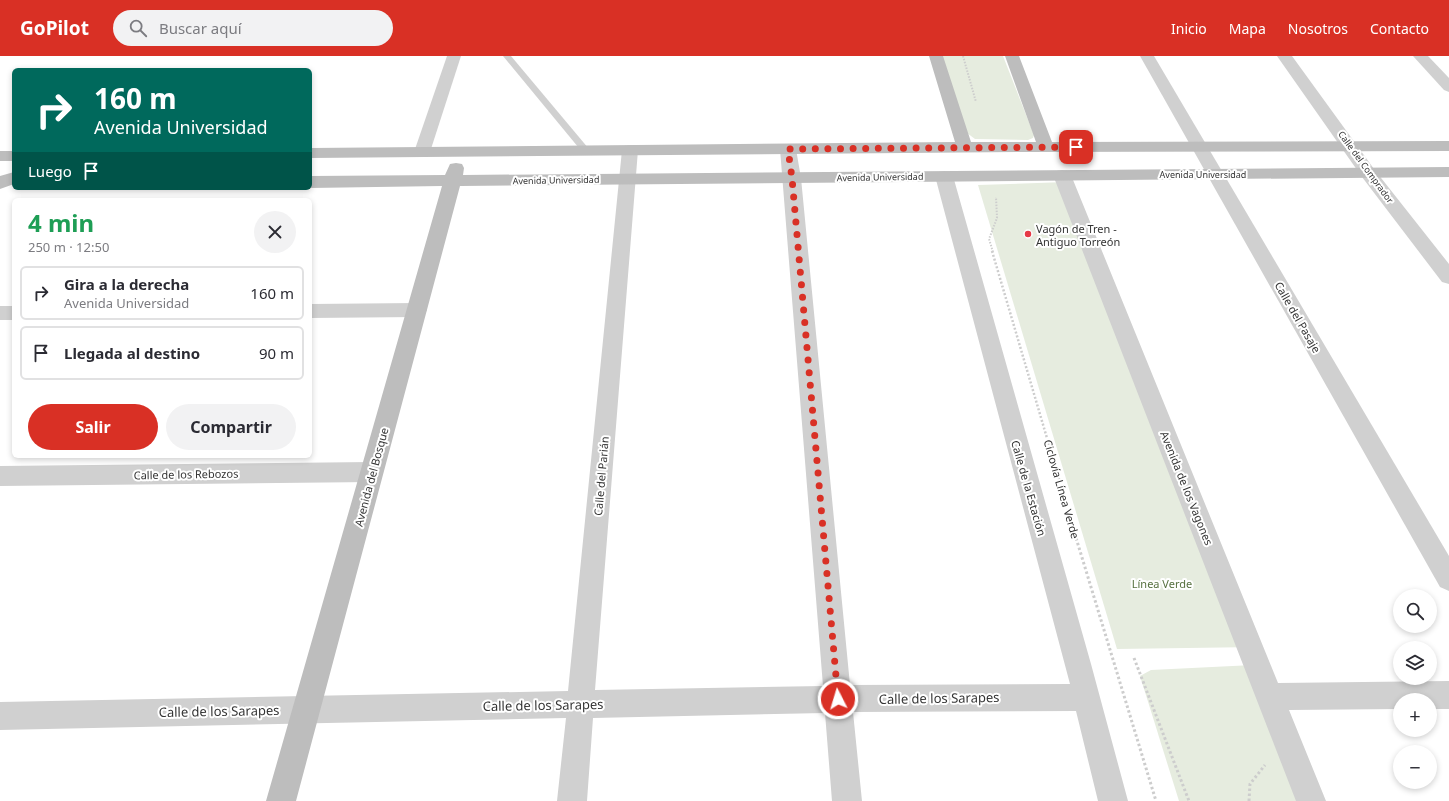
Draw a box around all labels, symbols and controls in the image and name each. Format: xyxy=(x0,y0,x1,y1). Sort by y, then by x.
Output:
search box xyxy=(113,10,393,46)
text: GoPilot xyxy=(20,15,89,41)
icon: search xyxy=(127,17,149,39)
text: Buscar aquí xyxy=(159,18,242,38)
text: Inicio xyxy=(1171,19,1207,38)
text: Mapa xyxy=(1229,19,1266,38)
text: Nosotros xyxy=(1288,19,1348,38)
text: Contacto xyxy=(1370,19,1429,38)
text: 160 m xyxy=(94,79,177,117)
icon: right xyxy=(28,84,80,136)
text: Avenida Universidad xyxy=(94,115,268,139)
street label: Calle del Comprador xyxy=(1335,128,1397,206)
pin xyxy=(1059,130,1093,164)
icon: arrive xyxy=(1065,136,1087,158)
icon: arrive xyxy=(80,160,102,182)
text: Luego xyxy=(28,161,72,181)
street label: Avenida Universidad xyxy=(1160,168,1246,181)
street label: Avenida Universidad xyxy=(836,170,924,184)
street label: Avenida Universidad xyxy=(512,173,600,187)
text: 4 min xyxy=(28,206,94,239)
button: close xyxy=(254,211,296,253)
place label: Vagón de Tren - Antiguo Torreón xyxy=(1036,221,1120,249)
marker: Vagón de Tren - Antiguo Torreón xyxy=(1023,229,1033,239)
text: 250 m · 12:50 xyxy=(28,238,109,256)
text: Gira a la derecha xyxy=(64,274,189,294)
street label: Calle del Pasaje xyxy=(1272,279,1324,355)
icon: right xyxy=(30,282,52,304)
text: 160 m xyxy=(250,283,294,303)
text: Avenida Universidad xyxy=(64,294,189,312)
icon: arrive xyxy=(30,342,52,364)
text: Llegada al destino xyxy=(64,343,200,363)
text: 90 m xyxy=(259,343,294,363)
button: Salir xyxy=(28,404,158,450)
button: Compartir xyxy=(166,404,296,450)
street label: Avenida del Bosque xyxy=(351,426,391,528)
street label: Avenida de los Vagones xyxy=(1157,429,1217,547)
street label: Calle del Parián xyxy=(590,436,612,516)
street label: Ciclovía Línea Verde xyxy=(1041,438,1083,540)
street label: Calle de la Estación xyxy=(1008,439,1050,537)
street label: Calle de los Rebozos xyxy=(133,466,239,482)
park label: Línea Verde xyxy=(1132,576,1192,591)
map controls xyxy=(1393,589,1437,789)
button: search xyxy=(1393,589,1437,633)
button: layers xyxy=(1393,641,1437,685)
position arrow xyxy=(817,678,859,720)
street label: Calle de los Sarapes xyxy=(878,688,1000,708)
button: + xyxy=(1393,693,1437,737)
street label: Calle de los Sarapes xyxy=(482,695,604,715)
street label: Calle de los Sarapes xyxy=(158,701,280,721)
button: − xyxy=(1393,745,1437,789)

